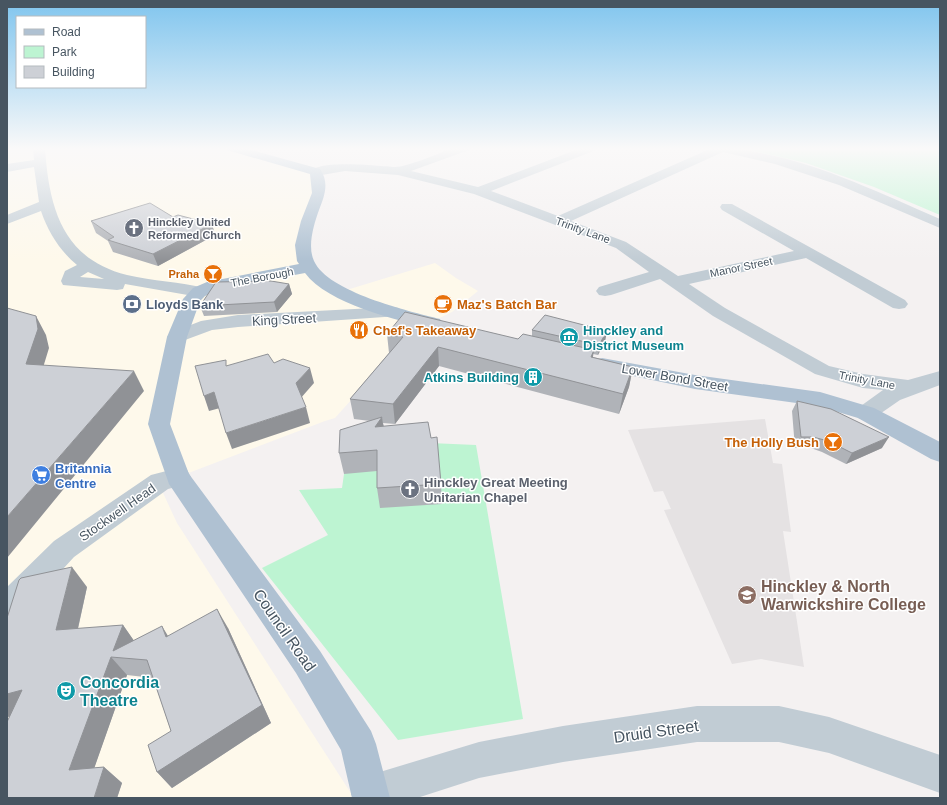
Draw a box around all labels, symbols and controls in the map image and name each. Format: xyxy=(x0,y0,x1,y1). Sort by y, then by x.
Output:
legend xyxy=(16,16,146,88)
text: Road xyxy=(52,25,81,39)
text: Park xyxy=(52,45,78,59)
text: Building xyxy=(52,65,95,79)
street label: Trinity Lane xyxy=(554,215,612,245)
place label: Hinckley United Reformed Church xyxy=(148,216,241,241)
church icon: Hinckley United Reformed Church xyxy=(123,217,145,239)
street label: Manor Street xyxy=(709,255,773,279)
bar icon: Praha xyxy=(202,263,224,285)
street label: The Borough xyxy=(230,265,294,289)
place label: Praha xyxy=(168,268,200,280)
bank icon: Lloyds Bank xyxy=(121,293,143,315)
cafe icon: Maz's Batch Bar xyxy=(432,293,454,315)
place label: Lloyds Bank xyxy=(146,297,224,312)
place label: Maz's Batch Bar xyxy=(457,297,557,312)
street label: King Street xyxy=(252,310,317,329)
restaurant icon: Chef's Takeaway xyxy=(348,319,370,341)
place label: Chef's Takeaway xyxy=(373,323,477,338)
place label: Hinckley and District Museum xyxy=(583,323,684,353)
museum icon: Hinckley and District Museum xyxy=(558,326,580,348)
street label: Lower Bond Street xyxy=(621,361,730,394)
building icon: Atkins Building xyxy=(522,366,544,388)
street label: Trinity Lane xyxy=(838,369,896,391)
place label: Atkins Building xyxy=(424,370,519,385)
bar icon: The Holly Bush xyxy=(822,431,844,453)
place label: The Holly Bush xyxy=(724,435,819,450)
place label: Britannia Centre xyxy=(55,461,112,491)
supermarket icon: Britannia Centre xyxy=(30,464,52,486)
place label: Hinckley Great Meeting Unitarian Chapel xyxy=(424,475,568,505)
church icon: Hinckley Great Meeting Unitarian Chapel xyxy=(399,478,421,500)
street label: Stockwell Head xyxy=(76,481,158,544)
place label: Hinckley & North Warwickshire College xyxy=(761,578,926,613)
school or university icon: Hinckley & North Warwickshire College xyxy=(736,584,758,606)
street label: Council Road xyxy=(250,586,319,675)
place label: Concordia Theatre xyxy=(80,674,159,709)
theatre icon: Concordia Theatre xyxy=(55,680,77,702)
street label: Druid Street xyxy=(613,717,700,746)

